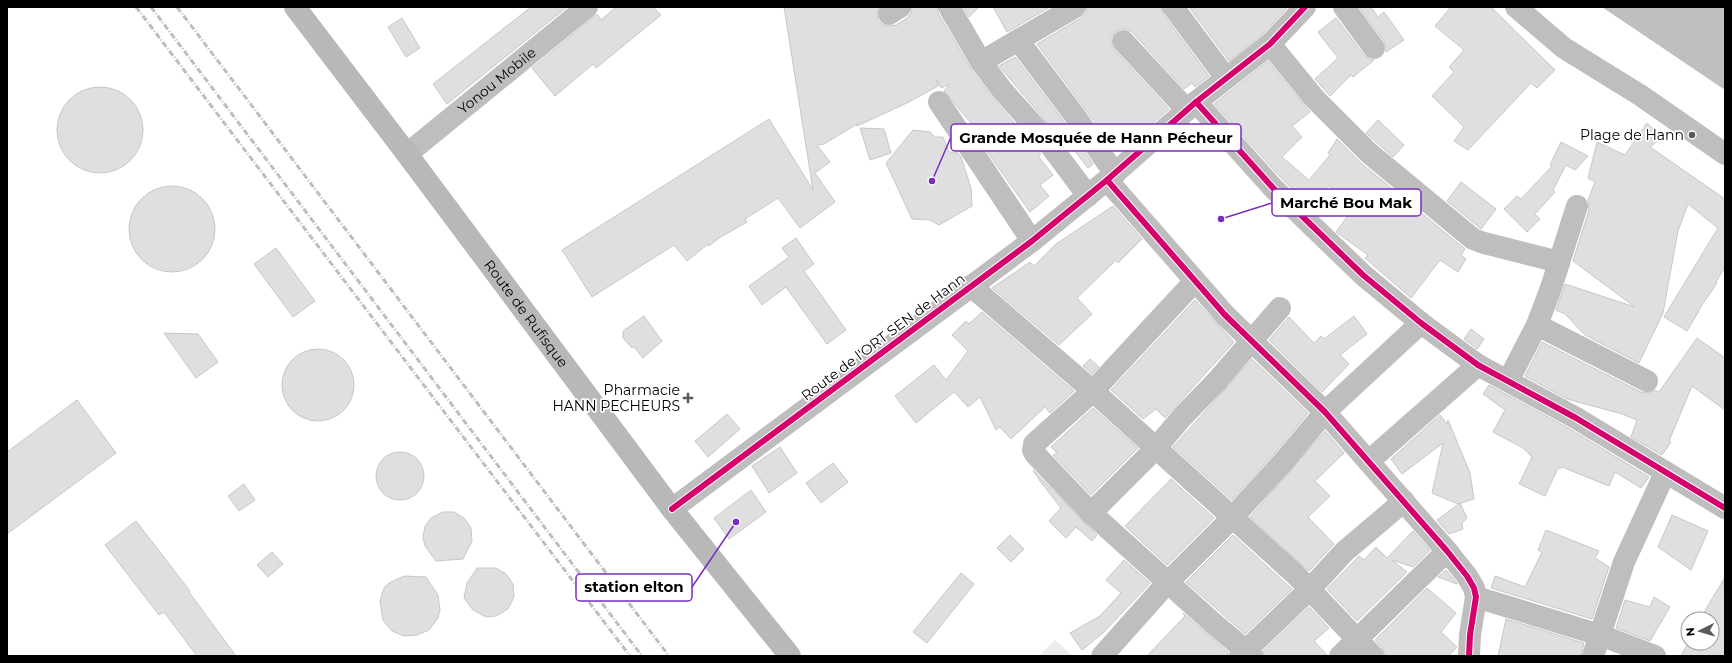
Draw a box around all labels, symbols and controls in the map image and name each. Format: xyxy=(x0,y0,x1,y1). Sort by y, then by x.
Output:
street label: Yonou Mobile xyxy=(454,43,540,118)
callout: Grande Mosquée de Hann Pécheur xyxy=(951,124,1241,151)
place label: Plage de Hann xyxy=(1580,126,1684,144)
text: Grande Mosquée de Hann Pécheur xyxy=(959,128,1233,147)
marker: Plage de Hann xyxy=(1687,130,1697,140)
callout: Marché Bou Mak xyxy=(1272,189,1421,216)
text: Marché Bou Mak xyxy=(1280,193,1412,212)
street label: Route de Rufisque xyxy=(480,256,572,371)
street label: Route de l'ORT SEN de Hann xyxy=(798,269,968,405)
place label: Pharmacie HANN PECHEURS xyxy=(552,381,680,415)
marker: Pharmacie HANN PECHEURS xyxy=(683,393,693,403)
callout: station elton xyxy=(576,574,692,601)
text: station elton xyxy=(584,577,684,596)
north arrow xyxy=(1680,611,1720,651)
text: N xyxy=(1683,627,1697,637)

